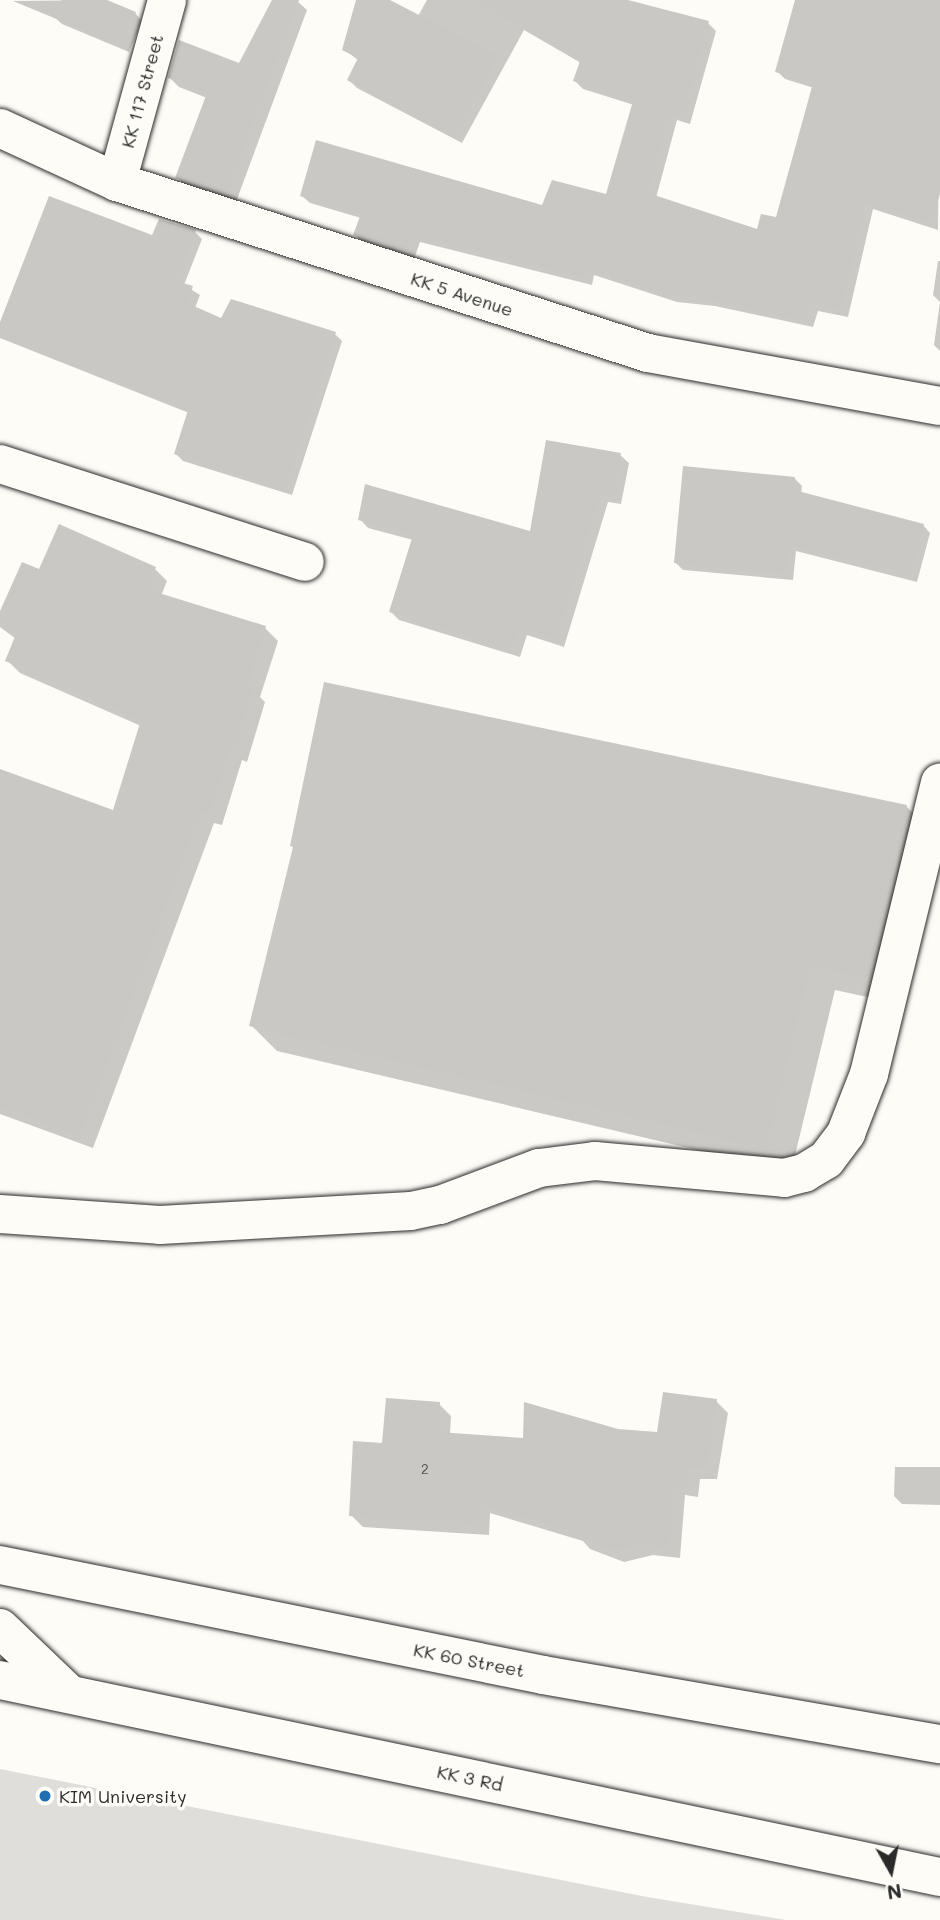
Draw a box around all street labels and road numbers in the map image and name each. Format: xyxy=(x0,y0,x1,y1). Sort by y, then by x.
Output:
street label: KK 117 Street xyxy=(116,32,168,150)
street label: KK 5 Avenue xyxy=(408,267,516,321)
street label: KK 60 Street xyxy=(412,1639,526,1681)
street label: KK 3 Rd xyxy=(435,1760,505,1796)

